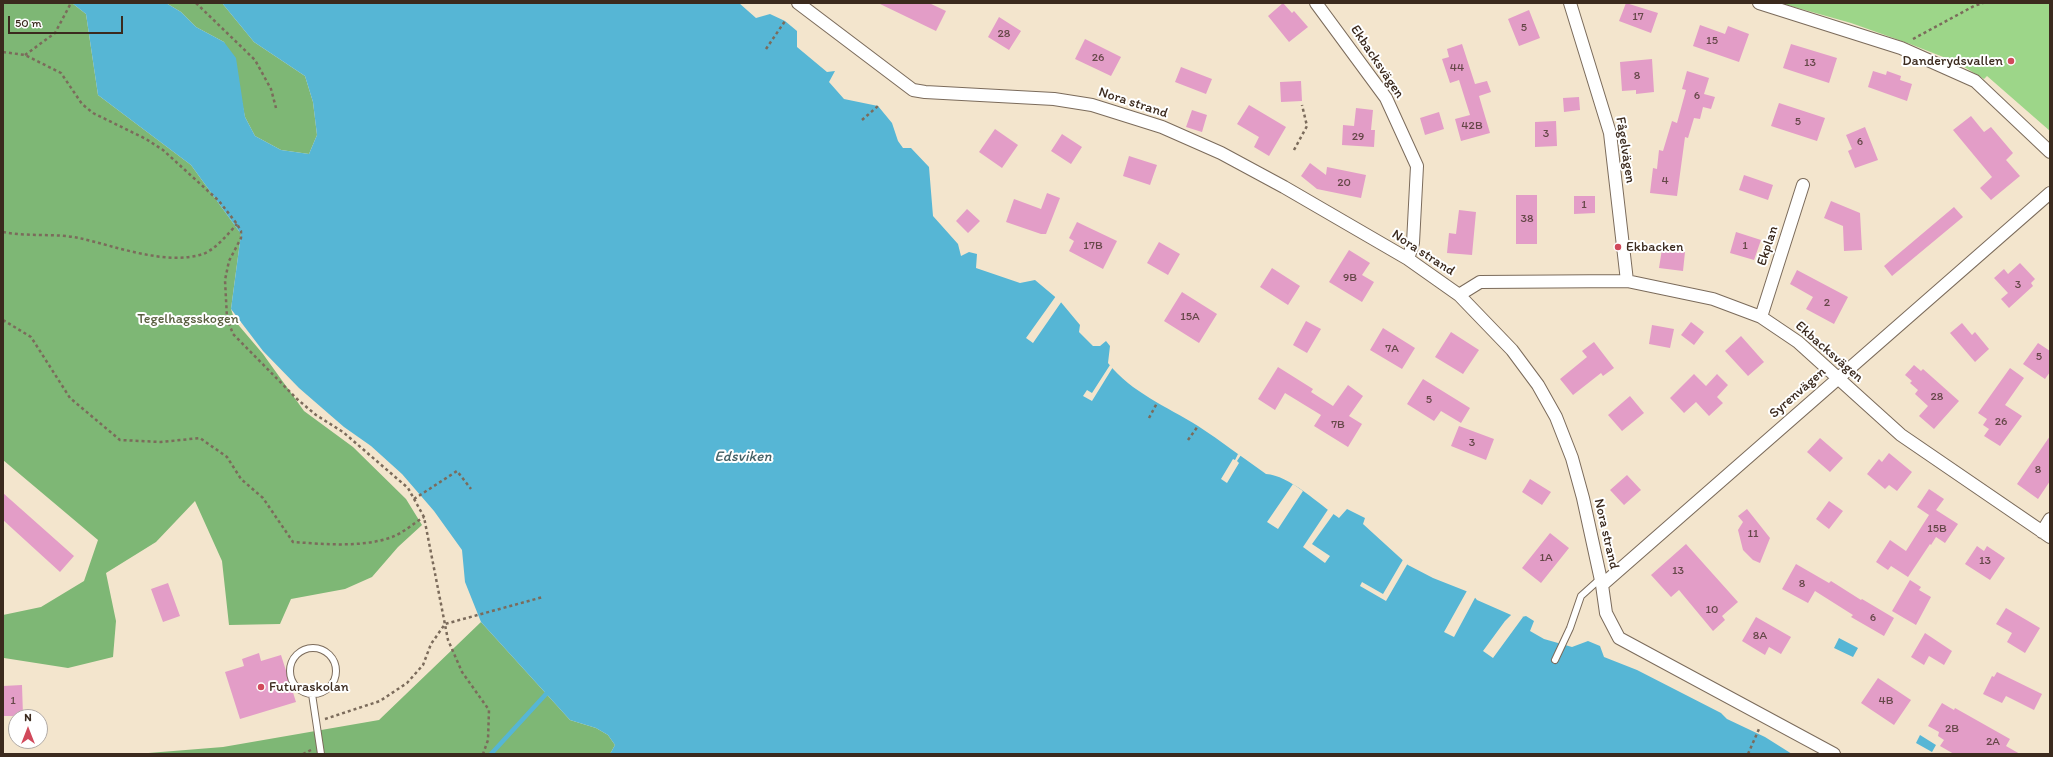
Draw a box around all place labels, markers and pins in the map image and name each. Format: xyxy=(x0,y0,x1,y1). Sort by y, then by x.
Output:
place label: Danderydsvallen xyxy=(1902,53,2003,69)
marker: Danderydsvallen xyxy=(2006,56,2016,66)
place label: Ekbacken xyxy=(1626,239,1683,255)
marker: Ekbacken xyxy=(1613,242,1623,252)
place label: Futuraskolan xyxy=(269,679,349,695)
marker: Futuraskolan xyxy=(256,682,266,692)

